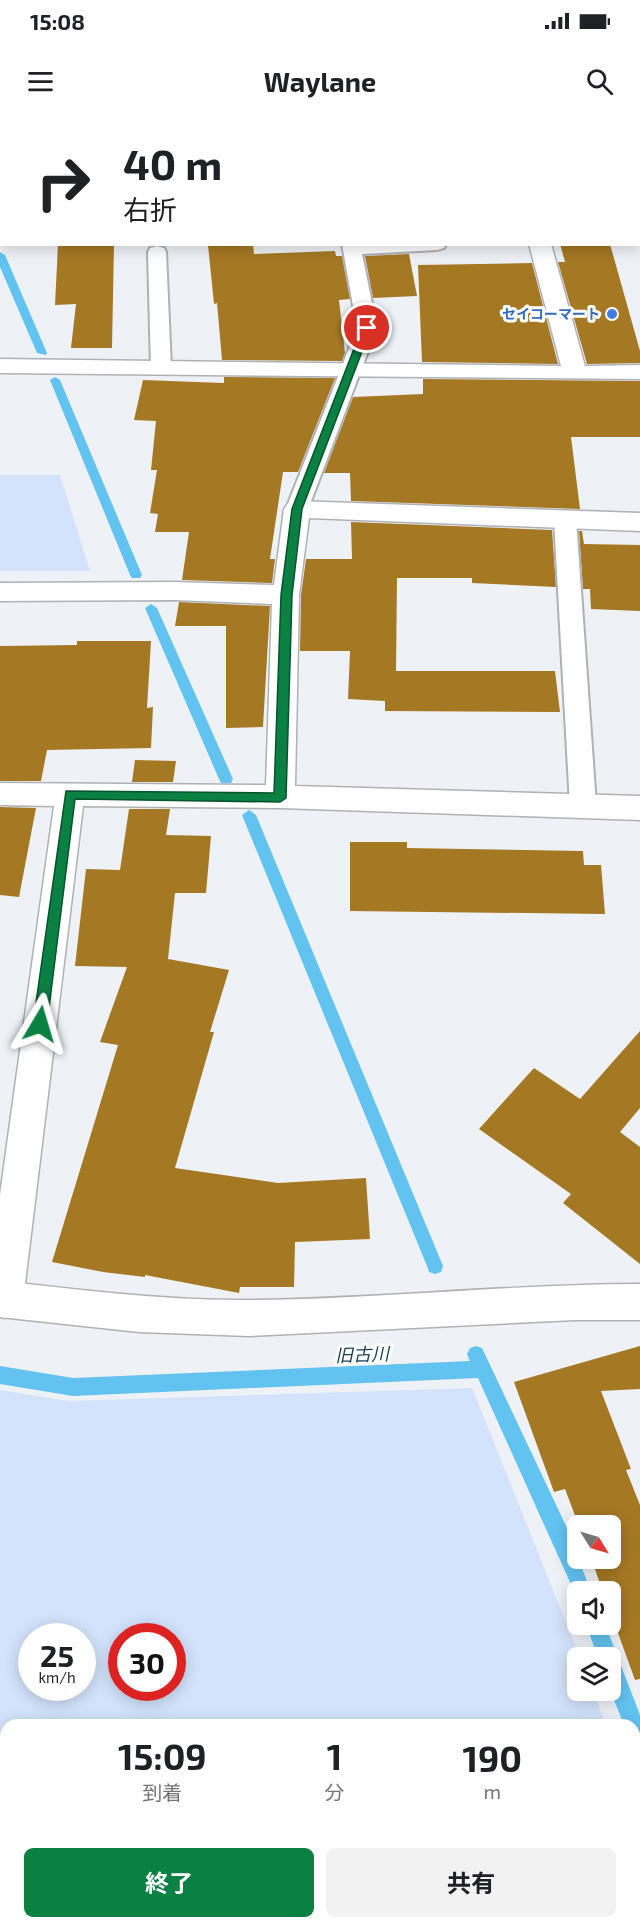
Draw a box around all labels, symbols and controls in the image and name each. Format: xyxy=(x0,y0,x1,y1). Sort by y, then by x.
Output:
text: 15:08 xyxy=(30,8,85,34)
icon: menu xyxy=(24,65,57,98)
text: Waylane xyxy=(264,65,376,97)
icon: search xyxy=(583,65,616,98)
text: 40 m xyxy=(123,138,222,188)
icon: right xyxy=(24,144,102,222)
text: 右折 xyxy=(123,193,177,225)
pin xyxy=(341,302,392,353)
place label: セイコーマート xyxy=(502,305,600,322)
marker: セイコーマート xyxy=(605,307,619,321)
icon: arrive xyxy=(350,311,383,344)
position arrow xyxy=(8,992,72,1056)
water label: 旧古川 xyxy=(335,1342,391,1366)
north arrow xyxy=(567,1515,621,1569)
map controls xyxy=(567,1515,621,1701)
button: sound xyxy=(567,1581,621,1635)
speed limit sign: 30 xyxy=(108,1623,186,1701)
text: 25 xyxy=(40,1637,74,1673)
button: layers xyxy=(567,1647,621,1701)
text: km/h xyxy=(38,1668,76,1686)
text: 15:09 xyxy=(118,1734,207,1777)
text: 1 xyxy=(327,1734,342,1777)
text: 190 xyxy=(463,1736,522,1779)
text: m xyxy=(483,1779,501,1803)
text: 到着 xyxy=(142,1780,182,1804)
text: 分 xyxy=(325,1780,345,1804)
button: 終了 xyxy=(24,1848,314,1917)
button: 共有 xyxy=(326,1848,616,1917)

